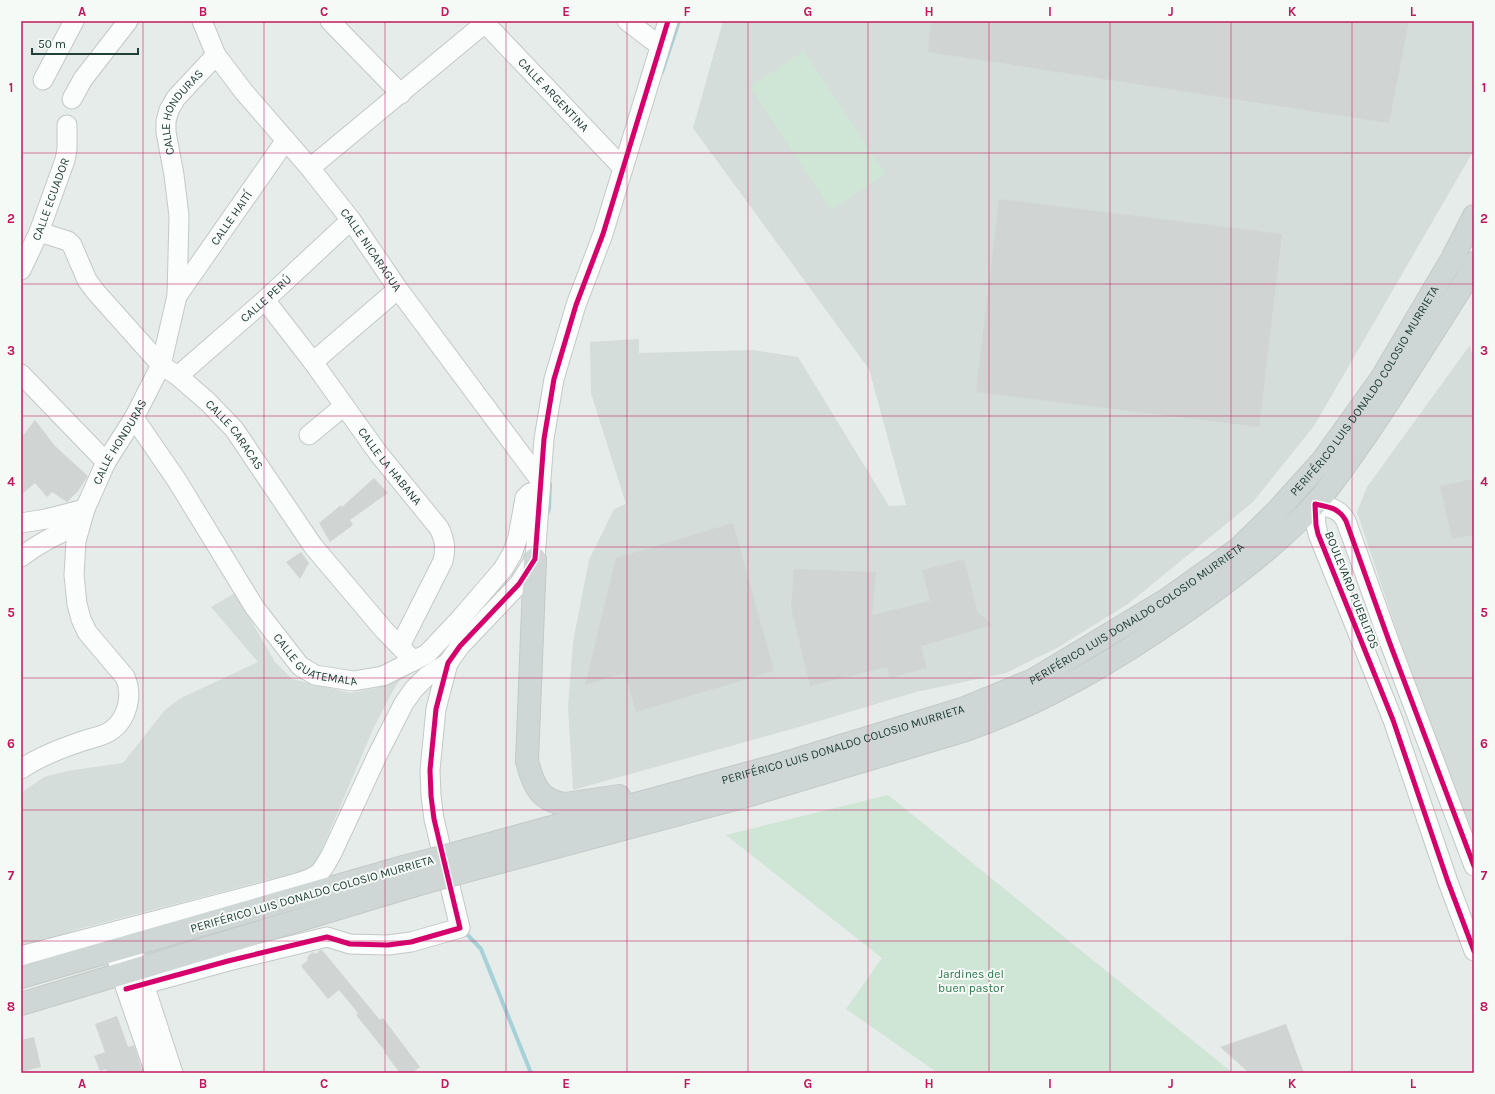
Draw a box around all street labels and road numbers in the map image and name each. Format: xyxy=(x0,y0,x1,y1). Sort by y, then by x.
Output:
street label: CALLE ARGENTINA xyxy=(515,55,592,135)
street label: CALLE HONDURAS xyxy=(159,66,206,156)
street label: CALLE ECUADOR xyxy=(29,156,72,243)
street label: CALLE HAITÍ xyxy=(208,187,256,248)
street label: CALLE NICARAGUA xyxy=(338,206,405,294)
street label: CALLE PERÚ xyxy=(238,271,294,325)
street label: PERIFÉRICO LUIS DONALDO COLOSIO MURRIETA xyxy=(1287,283,1442,499)
street label: CALLE HONDURAS xyxy=(90,397,149,487)
street label: CALLE CARACAS xyxy=(203,397,266,472)
street label: CALLE LA HABANA xyxy=(355,425,425,508)
street label: BOULEVARD PUEBLITOS xyxy=(1322,529,1382,651)
street label: PERIFÉRICO LUIS DONALDO COLOSIO MURRIETA xyxy=(1027,540,1247,688)
street label: CALLE GUATEMALA xyxy=(270,631,358,688)
street label: PERIFÉRICO LUIS DONALDO COLOSIO MURRIETA xyxy=(720,702,966,787)
street label: PERIFÉRICO LUIS DONALDO COLOSIO MURRIETA xyxy=(188,851,435,936)

